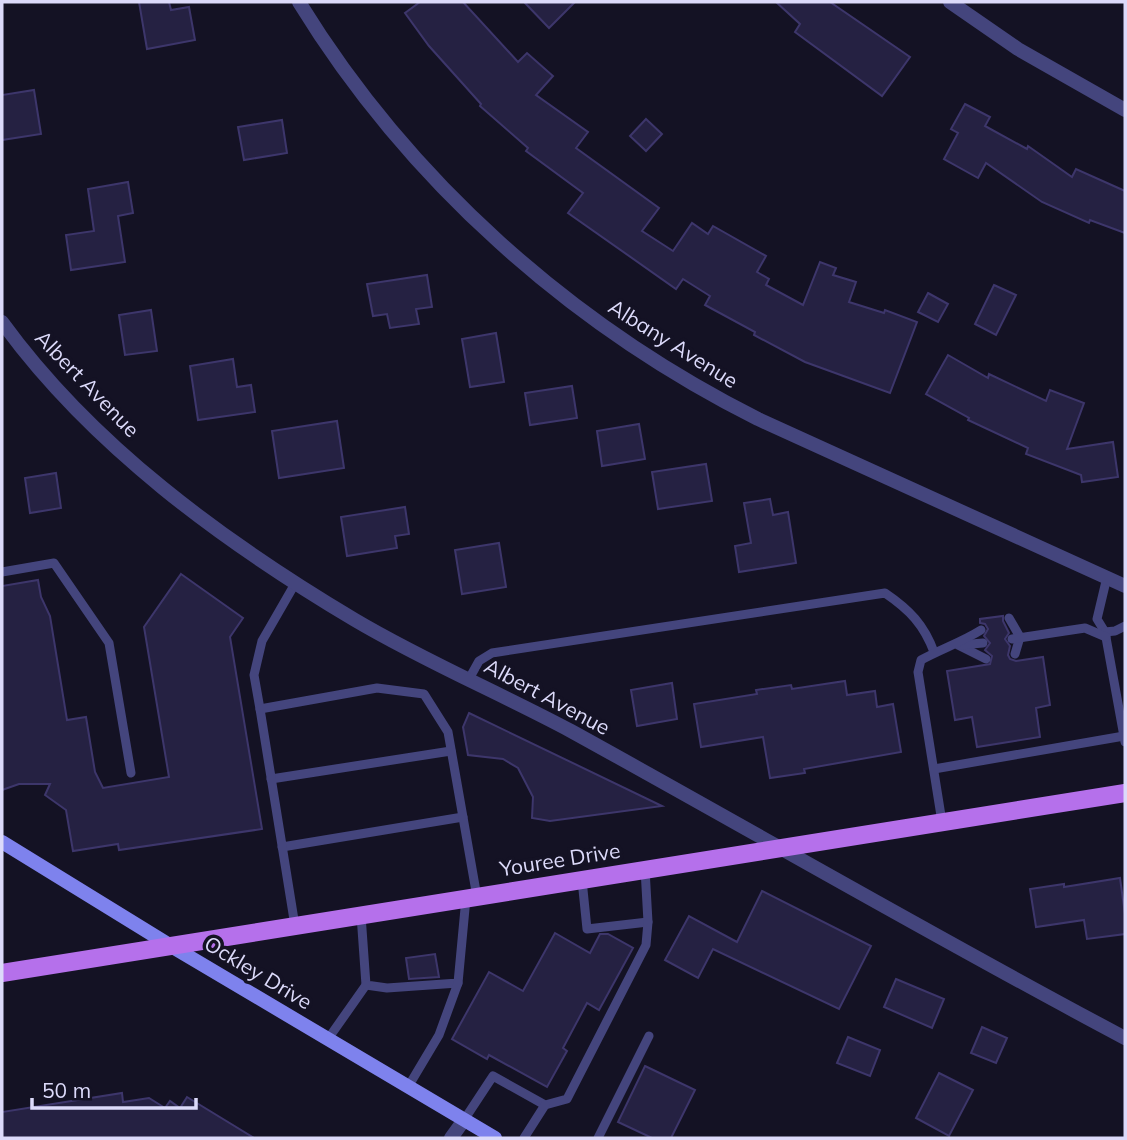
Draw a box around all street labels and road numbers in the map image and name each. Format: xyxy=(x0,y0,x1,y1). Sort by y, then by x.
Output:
street label: Albany Avenue xyxy=(604,293,743,393)
street label: Albert Avenue xyxy=(30,324,145,442)
street label: Albert Avenue xyxy=(480,652,615,740)
street label: Youree Drive xyxy=(497,837,622,882)
street label: Ockley Drive xyxy=(200,930,317,1014)

